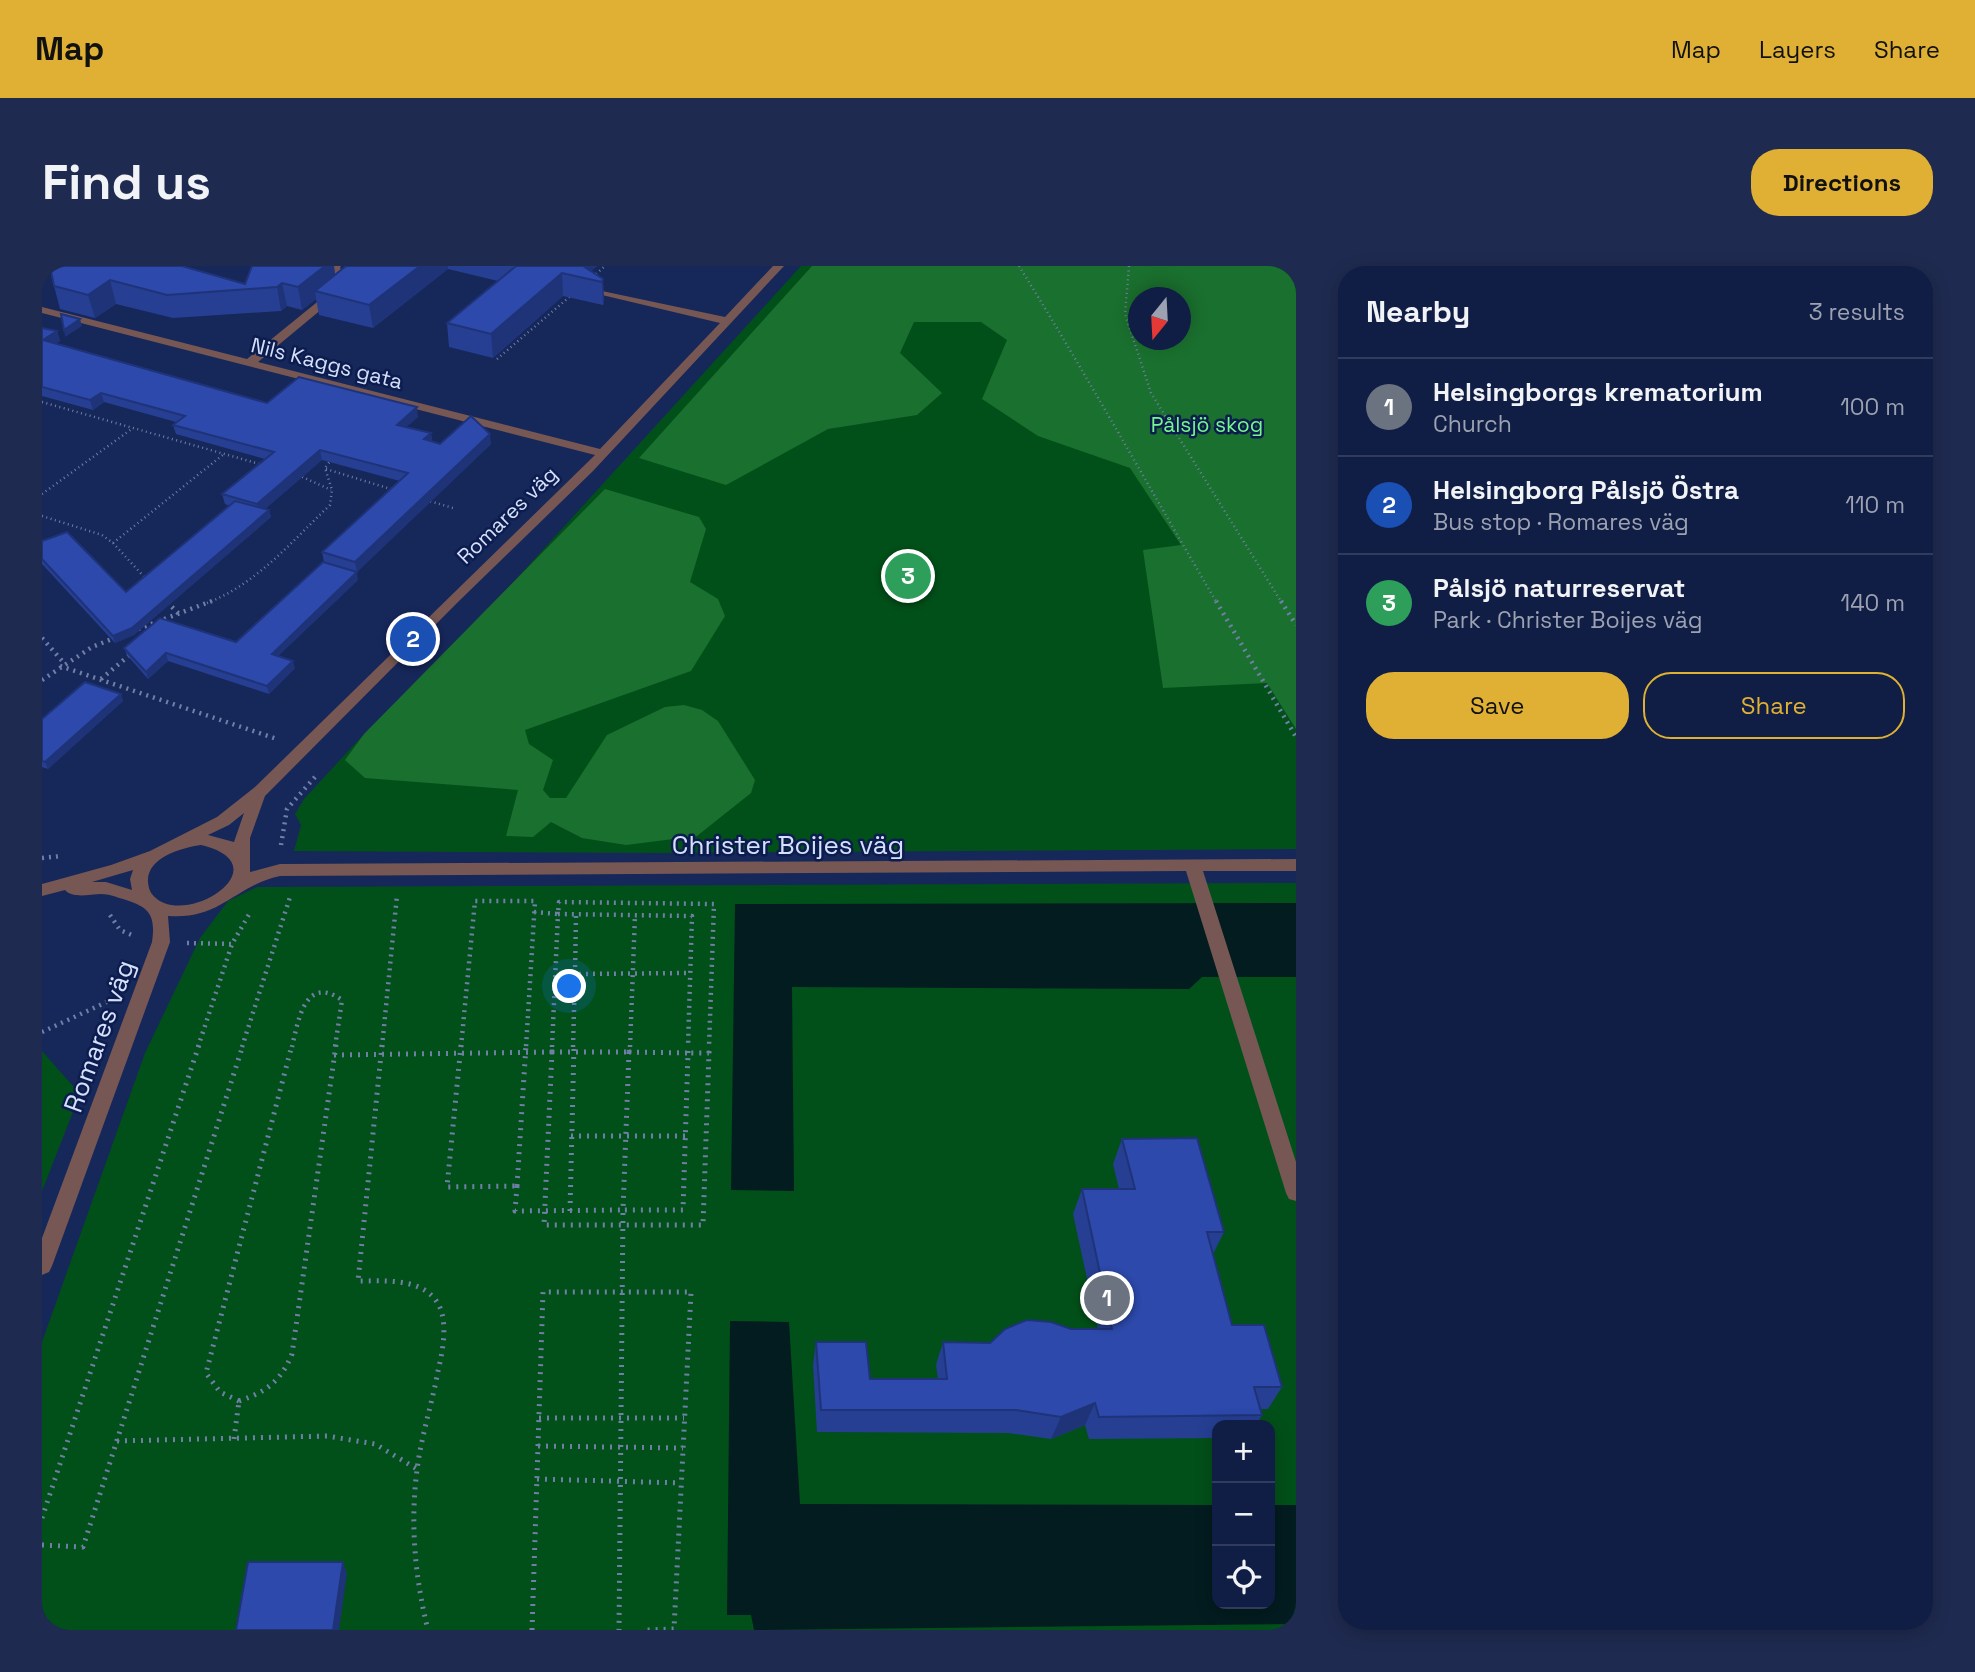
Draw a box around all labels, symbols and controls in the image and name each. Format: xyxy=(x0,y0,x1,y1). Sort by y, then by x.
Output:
text: Map xyxy=(35,28,104,70)
text: Map xyxy=(1671,34,1721,65)
text: Layers xyxy=(1759,34,1836,65)
text: Share xyxy=(1874,34,1940,65)
button: Directions xyxy=(1751,149,1933,216)
text: Find us xyxy=(42,151,211,213)
north arrow xyxy=(1128,287,1191,350)
text: Nearby xyxy=(1366,292,1470,331)
text: 3 results xyxy=(1809,297,1905,327)
street label: Nils Kaggs gata xyxy=(248,331,406,395)
text: Helsingborgs krematorium xyxy=(1433,375,1763,409)
text: 1 xyxy=(1384,392,1394,422)
text: 100 m xyxy=(1840,392,1905,422)
text: Church xyxy=(1433,409,1512,439)
park label: Pålsjö skog xyxy=(1151,411,1263,438)
street label: Romares väg xyxy=(451,460,563,570)
text: Helsingborg Pålsjö Östra xyxy=(1433,473,1739,507)
text: 2 xyxy=(1382,490,1396,520)
text: 110 m xyxy=(1845,490,1905,520)
text: Bus stop · Romares väg xyxy=(1433,507,1689,537)
pin: 3 xyxy=(885,550,931,602)
text: Pålsjö naturreservat xyxy=(1433,571,1685,605)
text: 3 xyxy=(1382,588,1396,618)
text: 140 m xyxy=(1841,588,1905,618)
text: Park · Christer Boijes väg xyxy=(1433,605,1702,635)
pin: 2 xyxy=(390,613,436,665)
button: Save xyxy=(1366,672,1629,739)
button: Share xyxy=(1643,672,1905,739)
street label: Christer Boijes väg xyxy=(672,828,904,862)
street label: Romares väg xyxy=(56,955,142,1117)
your location xyxy=(552,969,586,1003)
pin: 1 xyxy=(1084,1272,1130,1324)
map controls xyxy=(1212,1420,1275,1609)
button: + xyxy=(1212,1420,1275,1483)
button: − xyxy=(1212,1483,1275,1546)
button: locate xyxy=(1212,1546,1275,1609)

